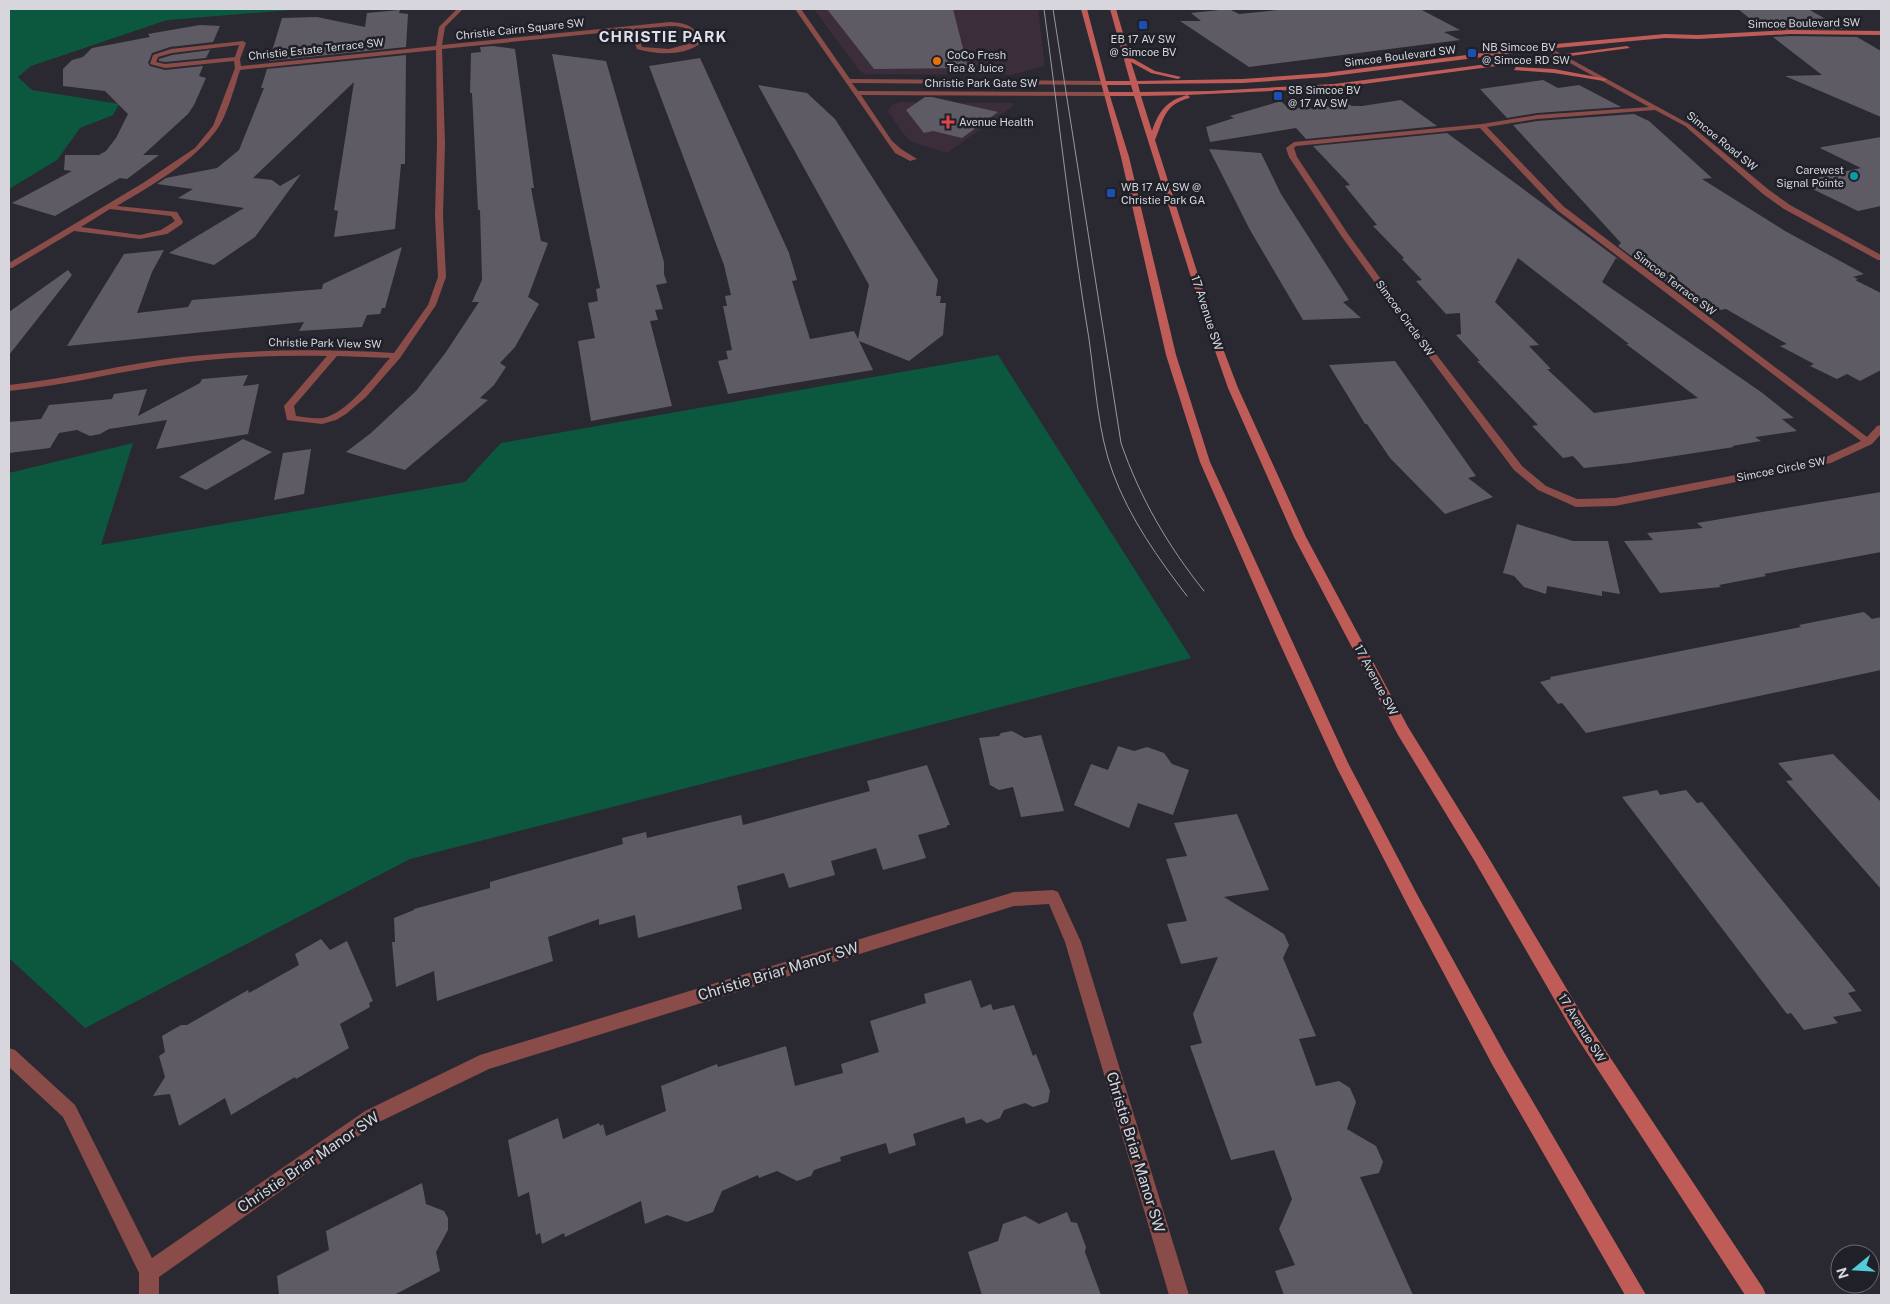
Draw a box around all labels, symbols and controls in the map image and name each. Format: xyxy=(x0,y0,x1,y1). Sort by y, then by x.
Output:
street label: Christie Cairn Square SW xyxy=(455,16,585,42)
street label: Simcoe Boulevard SW xyxy=(1748,16,1861,30)
marker: EB 17 AV SW @ Simcoe BV xyxy=(1137,19,1149,31)
district label: CHRISTIE PARK xyxy=(599,28,727,45)
place label: EB 17 AV SW @ Simcoe BV xyxy=(1110,33,1177,58)
street label: Christie Estate Terrace SW xyxy=(248,36,385,62)
place label: NB Simcoe BV @ Simcoe RD SW xyxy=(1482,41,1570,66)
street label: Simcoe Boulevard SW xyxy=(1343,43,1457,69)
marker: NB Simcoe BV @ Simcoe RD SW xyxy=(1466,47,1478,59)
place label: CoCo Fresh Tea & Juice xyxy=(947,49,1006,74)
marker: CoCo Fresh Tea & Juice xyxy=(931,55,943,67)
street label: Christie Park Gate SW xyxy=(925,77,1038,89)
place label: SB Simcoe BV @ 17 AV SW xyxy=(1288,84,1361,109)
marker: SB Simcoe BV @ 17 AV SW xyxy=(1272,90,1284,102)
street label: Simcoe Road SW xyxy=(1684,109,1760,173)
marker: Avenue Health xyxy=(941,115,955,129)
place label: Avenue Health xyxy=(959,116,1034,128)
place label: Carewest Signal Pointe xyxy=(1776,164,1844,189)
marker: Carewest Signal Pointe xyxy=(1848,170,1860,182)
place label: WB 17 AV SW @ Christie Park GA xyxy=(1121,181,1205,206)
marker: WB 17 AV SW @ Christie Park GA xyxy=(1105,187,1117,199)
street label: Simcoe Terrace SW xyxy=(1632,248,1719,318)
street label: 17 Avenue SW xyxy=(1188,274,1226,353)
street label: Simcoe Circle SW xyxy=(1373,278,1437,359)
street label: Christie Park View SW xyxy=(268,336,382,350)
street label: Simcoe Circle SW xyxy=(1735,454,1827,484)
street label: 17 Avenue SW xyxy=(1351,642,1401,718)
street label: Christie Briar Manor SW xyxy=(696,938,860,1004)
street label: 17 Avenue SW xyxy=(1555,991,1609,1065)
street label: Christie Briar Manor SW xyxy=(1103,1070,1169,1234)
street label: Christie Briar Manor SW xyxy=(234,1108,382,1216)
north arrow xyxy=(1830,1244,1880,1294)
text: N xyxy=(1833,1265,1852,1281)

